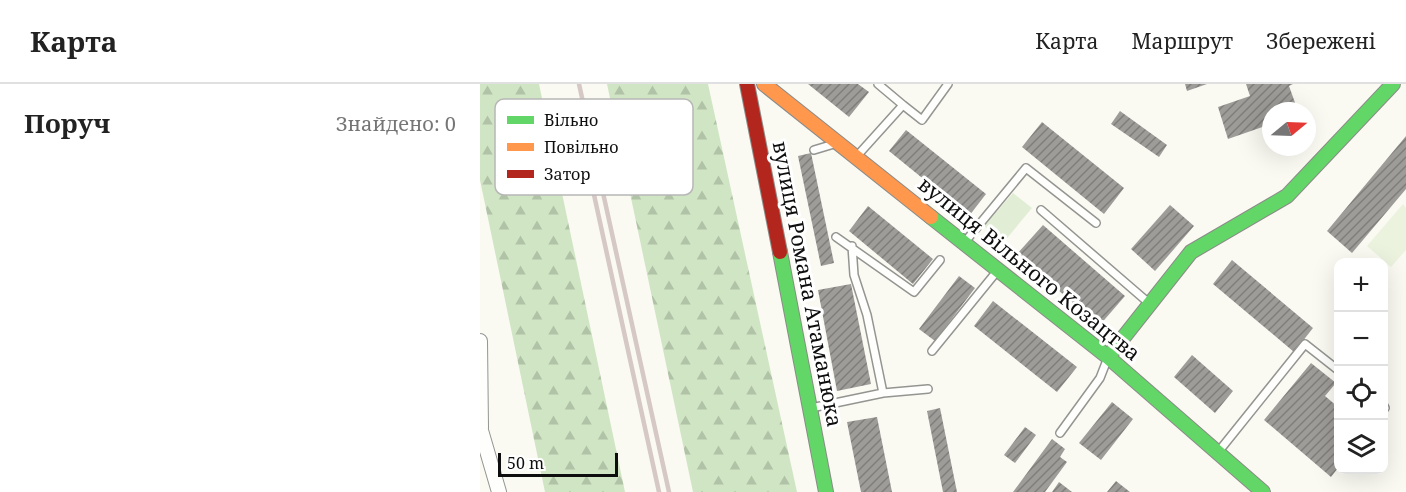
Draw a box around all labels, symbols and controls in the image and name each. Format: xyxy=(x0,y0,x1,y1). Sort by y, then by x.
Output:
text: Карта xyxy=(30,22,117,60)
text: Карта xyxy=(1035,27,1098,55)
text: Маршрут xyxy=(1131,27,1233,55)
text: Збережені xyxy=(1266,27,1376,55)
legend xyxy=(495,99,693,195)
north arrow xyxy=(1262,102,1316,156)
text: Поруч xyxy=(24,105,110,141)
text: Вільно xyxy=(544,109,598,131)
text: Знайдено: 0 xyxy=(336,110,456,137)
text: Повільно xyxy=(544,136,619,158)
street label: вулиця Романа Атаманюка xyxy=(767,138,849,429)
text: Затор xyxy=(544,163,591,185)
street label: вулиця Вільного Козацтва xyxy=(913,170,1147,367)
map controls xyxy=(1334,258,1388,474)
button: + xyxy=(1334,258,1388,312)
button: − xyxy=(1334,312,1388,366)
button: locate xyxy=(1334,366,1388,420)
button: layers xyxy=(1334,420,1388,474)
scale bar xyxy=(498,450,618,478)
text: 50 m xyxy=(507,452,544,474)

